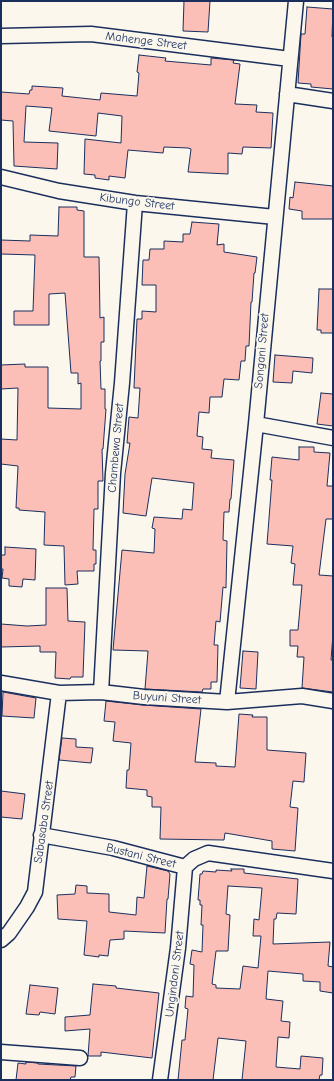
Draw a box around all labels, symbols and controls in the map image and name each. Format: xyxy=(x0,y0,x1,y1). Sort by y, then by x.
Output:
street label: Mahenge Street xyxy=(105,29,187,53)
street label: Kibungo Street xyxy=(99,190,175,214)
street label: Songani Street xyxy=(252,313,272,389)
street label: Chambewa Street xyxy=(105,403,127,493)
street label: Buyuni Street xyxy=(132,688,202,708)
street label: Sabasaba Street xyxy=(31,780,57,864)
street label: Bustani Street xyxy=(105,840,177,872)
street label: Ungindoni Street xyxy=(163,930,187,1018)

